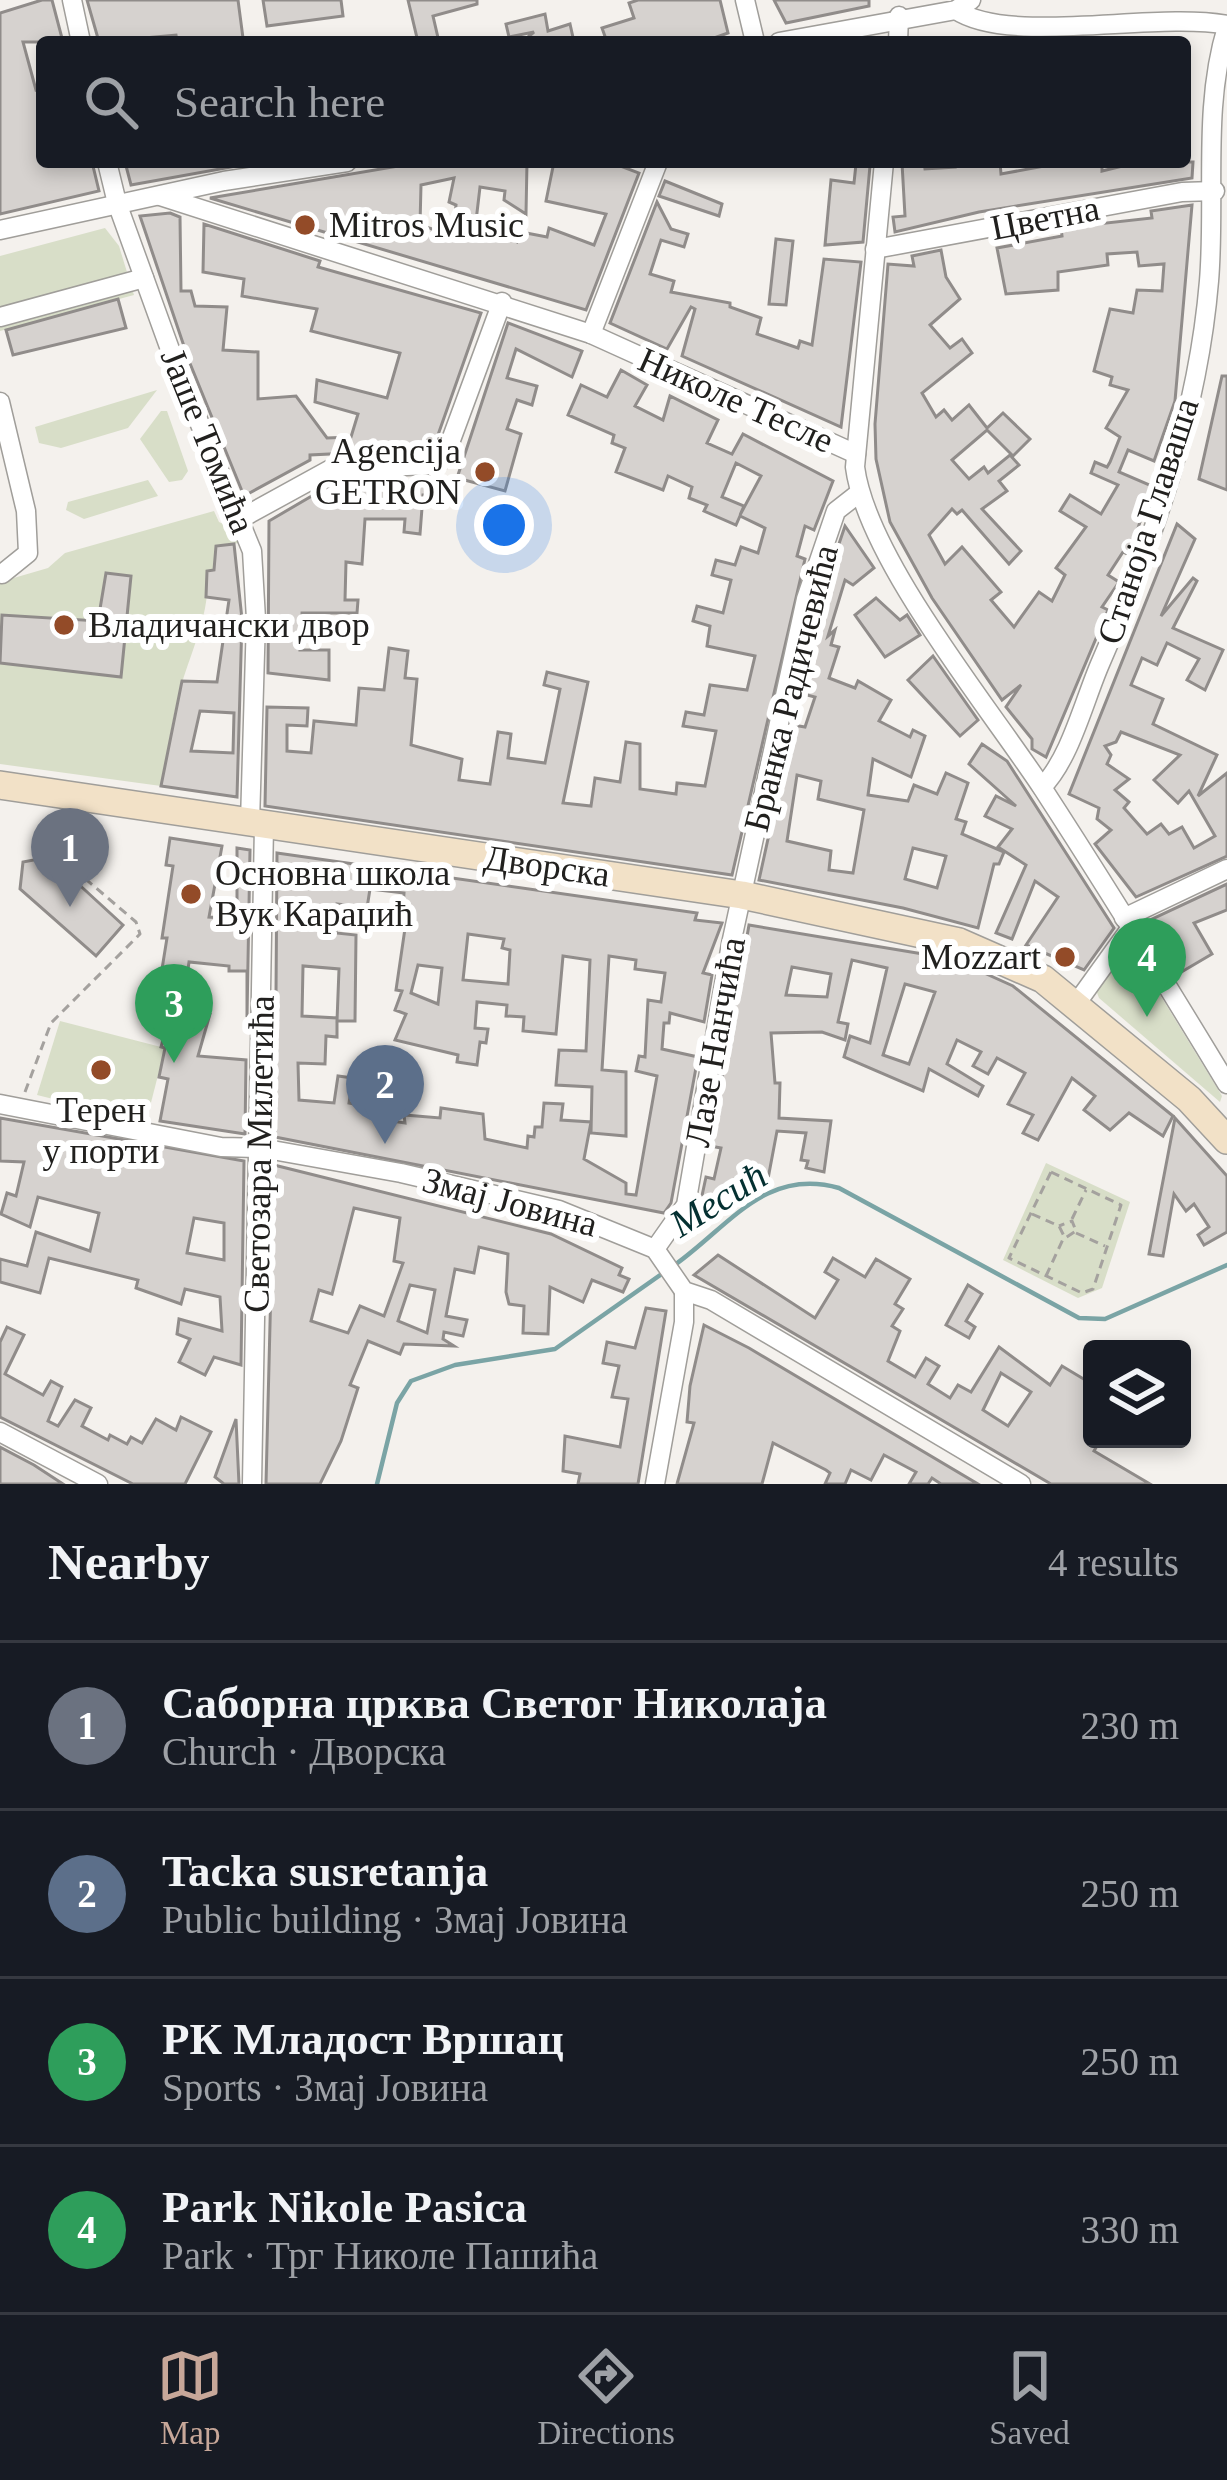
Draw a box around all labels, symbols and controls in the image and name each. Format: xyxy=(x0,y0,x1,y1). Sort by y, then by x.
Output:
search box xyxy=(36,36,1191,168)
icon: search xyxy=(78,69,144,135)
text: Search here xyxy=(174,77,385,127)
street label: Цветна xyxy=(987,188,1103,248)
place label: Mitros Music xyxy=(329,205,524,245)
marker: Mitros Music xyxy=(292,212,318,238)
street label: Николе Тесле xyxy=(632,339,840,461)
street label: Јаше Томића xyxy=(153,343,263,539)
street label: Станоја Главаша xyxy=(1089,393,1207,649)
place label: Agencija GETRON xyxy=(315,431,461,512)
marker: Agencija GETRON xyxy=(472,459,498,485)
your location xyxy=(474,495,534,555)
street label: Бранка Радичевића xyxy=(736,541,846,835)
place label: Владичански двор xyxy=(88,605,370,645)
marker: Владичански двор xyxy=(51,612,77,638)
pin: 1 xyxy=(31,808,109,907)
street label: Дворска xyxy=(482,837,612,895)
place label: Основна школа Вук Караџић xyxy=(215,853,450,934)
marker: Основна школа Вук Караџић xyxy=(178,881,204,907)
pin: 4 xyxy=(1108,918,1186,1017)
street label: Лазе Нанчића xyxy=(677,934,753,1150)
place label: Mozzart xyxy=(921,937,1041,977)
marker: Mozzart xyxy=(1052,944,1078,970)
pin: 3 xyxy=(135,964,213,1063)
street label: Светозара Милетића xyxy=(236,995,282,1313)
pin: 2 xyxy=(346,1045,424,1144)
marker: Терен у порти xyxy=(88,1057,114,1083)
place label: Терен у порти xyxy=(43,1090,159,1171)
water label: Месић xyxy=(661,1153,774,1246)
street label: Змај Јовина xyxy=(418,1160,602,1244)
map controls xyxy=(1083,1340,1191,1448)
button: layers xyxy=(1083,1340,1191,1448)
text: Nearby xyxy=(48,1534,209,1590)
text: 4 results xyxy=(1048,1541,1179,1584)
text: Саборна црква Светог Николаја xyxy=(162,1678,827,1728)
text: 1 xyxy=(77,1704,97,1747)
text: 230 m xyxy=(1080,1704,1179,1747)
text: Church · Дворска xyxy=(162,1730,446,1773)
text: Tacka susretanja xyxy=(162,1846,488,1896)
text: 2 xyxy=(77,1872,97,1915)
text: 250 m xyxy=(1080,1872,1179,1915)
text: Public building · Змај Јовина xyxy=(162,1898,628,1941)
text: РК Младост Вршац xyxy=(162,2014,564,2064)
text: 3 xyxy=(77,2040,97,2083)
text: 250 m xyxy=(1080,2040,1179,2083)
text: Sports · Змај Јовина xyxy=(162,2066,488,2109)
text: Park Nikole Pasica xyxy=(162,2182,527,2232)
text: 4 xyxy=(77,2208,97,2251)
text: 330 m xyxy=(1080,2208,1179,2251)
text: Park · Трг Николе Пашића xyxy=(162,2234,598,2277)
tab: Map xyxy=(157,2343,223,2452)
tab: Directions xyxy=(537,2343,675,2452)
tab: Saved xyxy=(989,2343,1070,2452)

